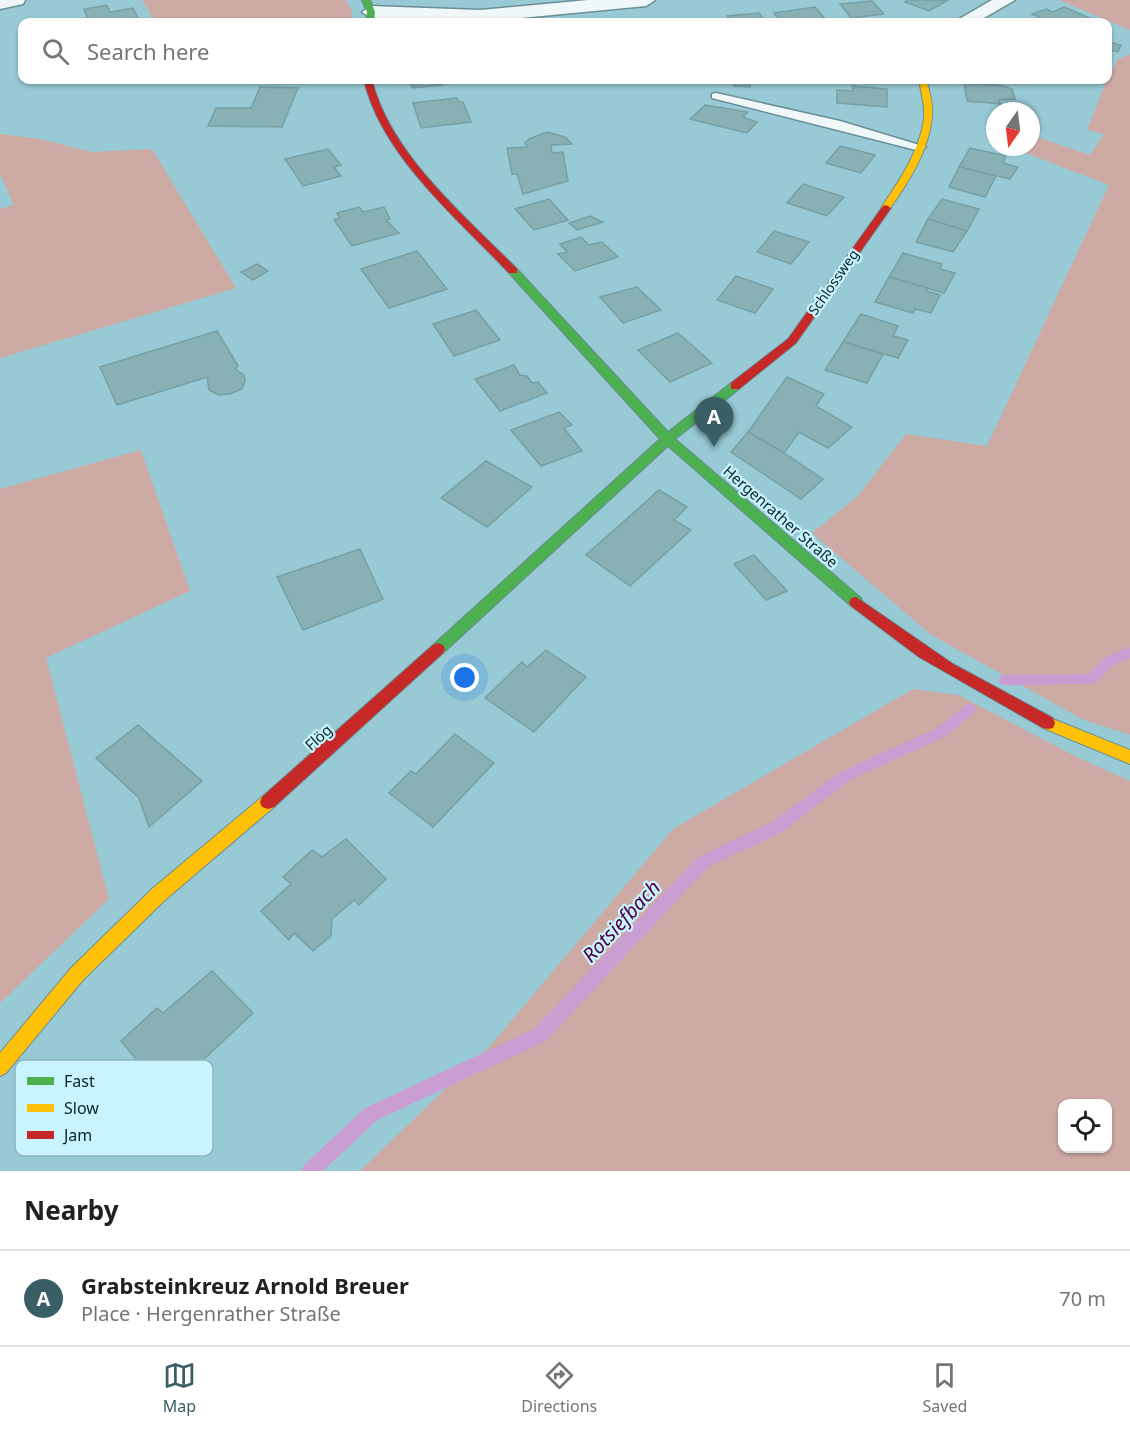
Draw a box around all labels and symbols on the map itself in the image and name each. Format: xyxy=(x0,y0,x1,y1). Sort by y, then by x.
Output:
north arrow xyxy=(986,102,1040,156)
street label: Schlossweg xyxy=(803,245,863,319)
pin: A xyxy=(694,398,734,447)
street label: Hergenrather Straße xyxy=(719,461,843,571)
your location xyxy=(450,663,479,692)
street label: Flög xyxy=(300,720,336,754)
water label: Rotsiefbach xyxy=(576,874,666,968)
legend xyxy=(15,1060,213,1156)
text: Fast xyxy=(64,1070,95,1092)
text: Slow xyxy=(64,1097,99,1119)
text: Jam xyxy=(62,1124,92,1146)

